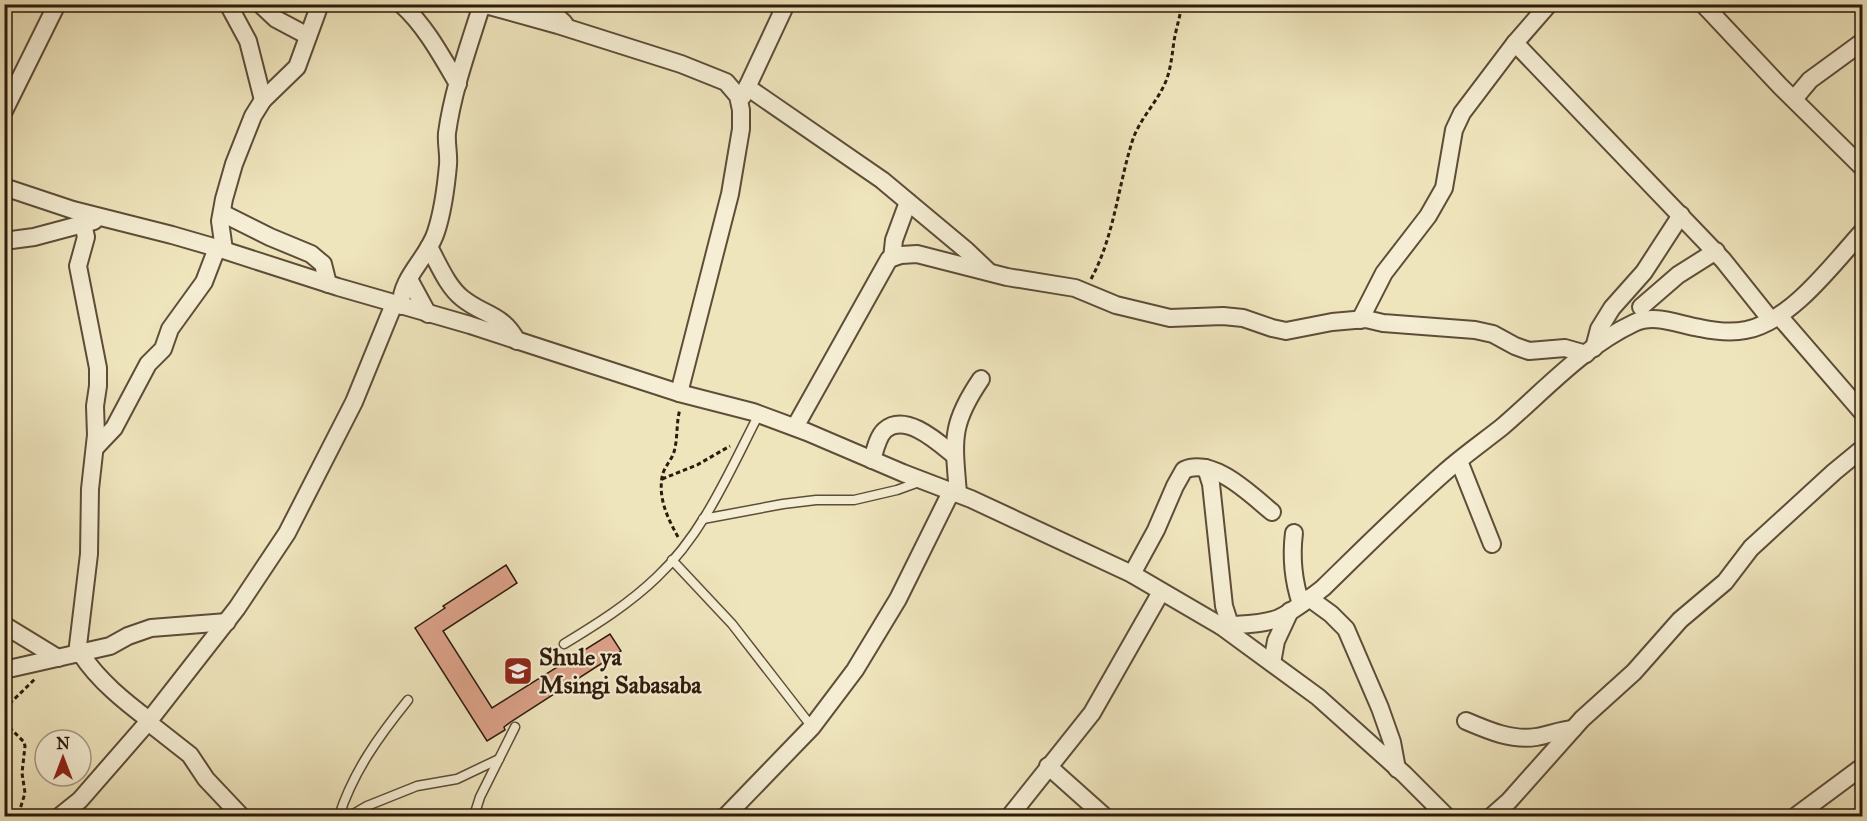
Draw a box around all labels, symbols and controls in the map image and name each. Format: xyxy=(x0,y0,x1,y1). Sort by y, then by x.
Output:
place label: Shule ya Msingi Sabasaba xyxy=(539,642,702,700)
school or university icon: Shule ya Msingi Sabasaba xyxy=(502,655,534,687)
north arrow xyxy=(33,728,93,788)
text: N xyxy=(56,734,70,753)

